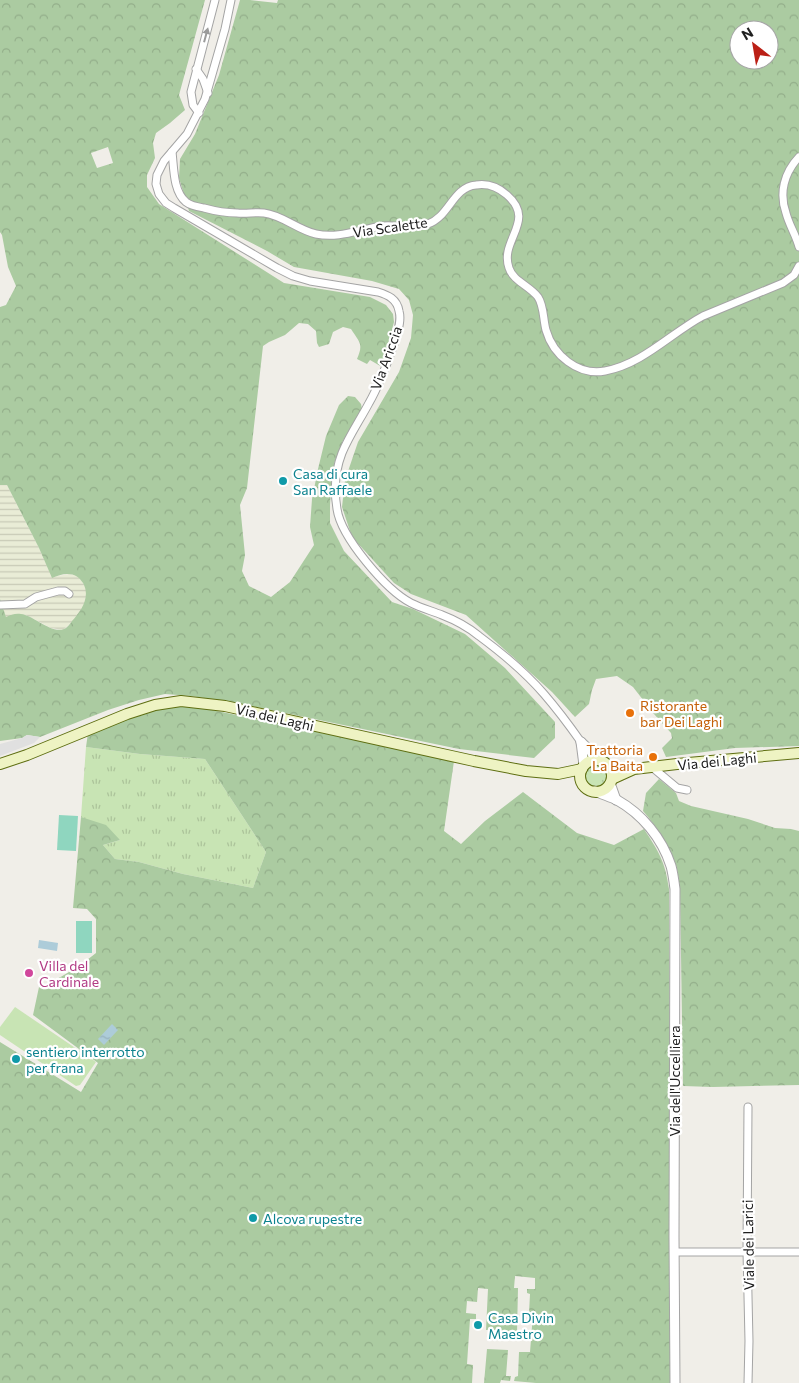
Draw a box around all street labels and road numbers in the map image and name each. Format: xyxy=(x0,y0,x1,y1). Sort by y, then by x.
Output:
street label: Via Scalette xyxy=(352,213,428,241)
street label: Via Ariccia xyxy=(367,324,405,392)
street label: Via dei Laghi xyxy=(234,700,316,734)
street label: Via dei Laghi xyxy=(677,748,757,774)
street label: Via dell'Uccelliera xyxy=(666,1026,683,1136)
street label: Viale dei Larici xyxy=(739,1199,757,1291)

